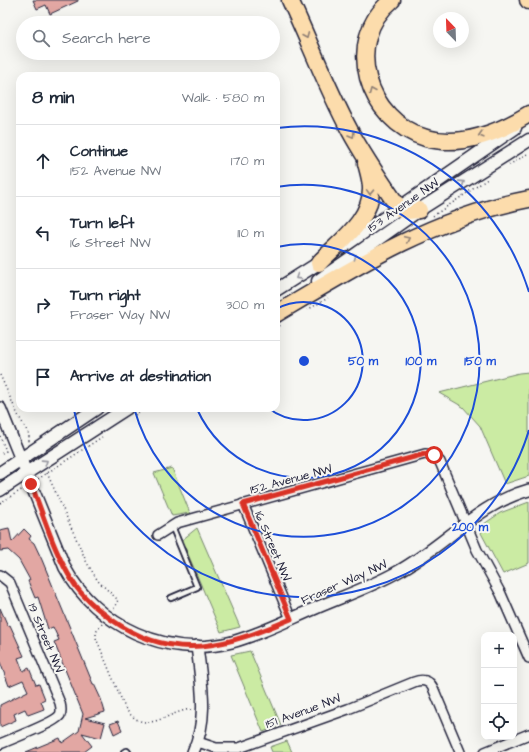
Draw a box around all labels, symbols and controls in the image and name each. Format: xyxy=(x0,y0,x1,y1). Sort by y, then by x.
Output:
north arrow xyxy=(433,12,469,48)
search box xyxy=(16,16,280,60)
icon: search xyxy=(30,27,52,49)
text: Search here xyxy=(62,28,151,49)
one-way arrow xyxy=(301,32,309,39)
text: 8 min xyxy=(32,86,74,110)
one-way arrow xyxy=(369,87,377,95)
text: Walk · 580 m xyxy=(182,89,264,107)
one-way arrow xyxy=(348,130,355,138)
one-way arrow xyxy=(478,130,485,139)
text: Continue xyxy=(70,141,128,162)
icon: ahead xyxy=(32,150,54,172)
text: 170 m xyxy=(231,152,264,170)
text: 152 Avenue NW xyxy=(70,162,161,180)
street label: 153 Avenue NW xyxy=(364,174,443,236)
one-way arrow xyxy=(458,180,465,188)
one-way arrow xyxy=(366,189,375,195)
text: Turn left xyxy=(70,213,134,234)
icon: left xyxy=(32,222,54,244)
text: 110 m xyxy=(237,224,264,242)
text: 16 Street NW xyxy=(70,234,151,252)
one-way arrow xyxy=(403,236,410,244)
one-way arrow xyxy=(350,254,357,261)
one-way arrow xyxy=(295,272,302,279)
text: Turn right xyxy=(70,285,141,306)
icon: right xyxy=(32,294,54,316)
text: 300 m xyxy=(226,296,264,314)
text: Fraser Way NW xyxy=(70,306,170,324)
text: 50 m xyxy=(348,353,379,370)
text: 100 m xyxy=(406,353,437,370)
text: 150 m xyxy=(464,353,497,370)
centre of rings xyxy=(297,354,311,368)
icon: arrive xyxy=(32,366,54,388)
text: Arrive at destination xyxy=(70,366,211,387)
route start xyxy=(425,446,443,464)
one-way arrow xyxy=(41,459,48,466)
street label: 152 Avenue NW xyxy=(248,460,335,499)
route end xyxy=(22,475,40,493)
street label: 16 Street NW xyxy=(250,509,295,584)
text: 200 m xyxy=(451,519,489,536)
street label: Fraser Way NW xyxy=(298,556,391,610)
street label: 19 Street NW xyxy=(23,601,68,676)
map controls xyxy=(481,632,517,740)
button: + xyxy=(481,632,517,668)
button: − xyxy=(481,668,517,704)
street label: 151 Avenue NW xyxy=(263,690,344,733)
button: locate xyxy=(481,704,517,740)

